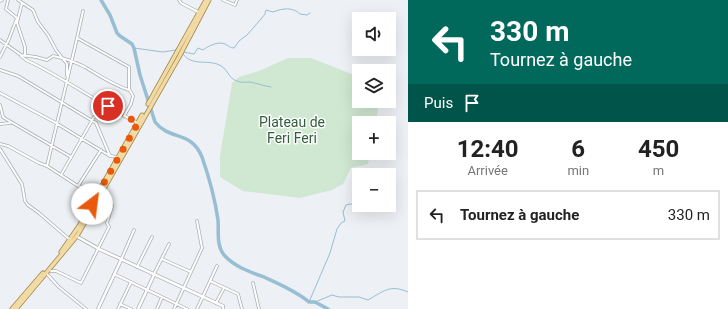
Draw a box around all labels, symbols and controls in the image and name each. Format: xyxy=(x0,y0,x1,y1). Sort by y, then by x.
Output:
map controls xyxy=(352,12,396,212)
button: sound xyxy=(352,12,396,56)
text: 330 m xyxy=(490,15,569,48)
icon: left xyxy=(424,16,476,68)
text: Tournez à gauche xyxy=(490,49,632,70)
button: layers xyxy=(352,64,396,108)
pin xyxy=(91,89,125,123)
icon: arrive xyxy=(461,92,483,114)
text: Puis xyxy=(424,94,453,112)
icon: arrive xyxy=(97,95,119,117)
park label: Plateau de Feri Feri xyxy=(259,114,325,146)
button: + xyxy=(352,116,396,160)
text: 12:40 xyxy=(457,135,519,163)
text: 6 xyxy=(571,135,585,163)
text: 450 xyxy=(638,135,679,163)
text: Arrivée xyxy=(467,163,508,178)
text: min xyxy=(567,163,589,178)
text: m xyxy=(653,163,664,178)
button: − xyxy=(352,168,396,212)
position arrow xyxy=(71,183,113,225)
icon: left xyxy=(426,204,448,226)
text: Tournez à gauche xyxy=(460,206,579,224)
text: 330 m xyxy=(668,206,710,224)

